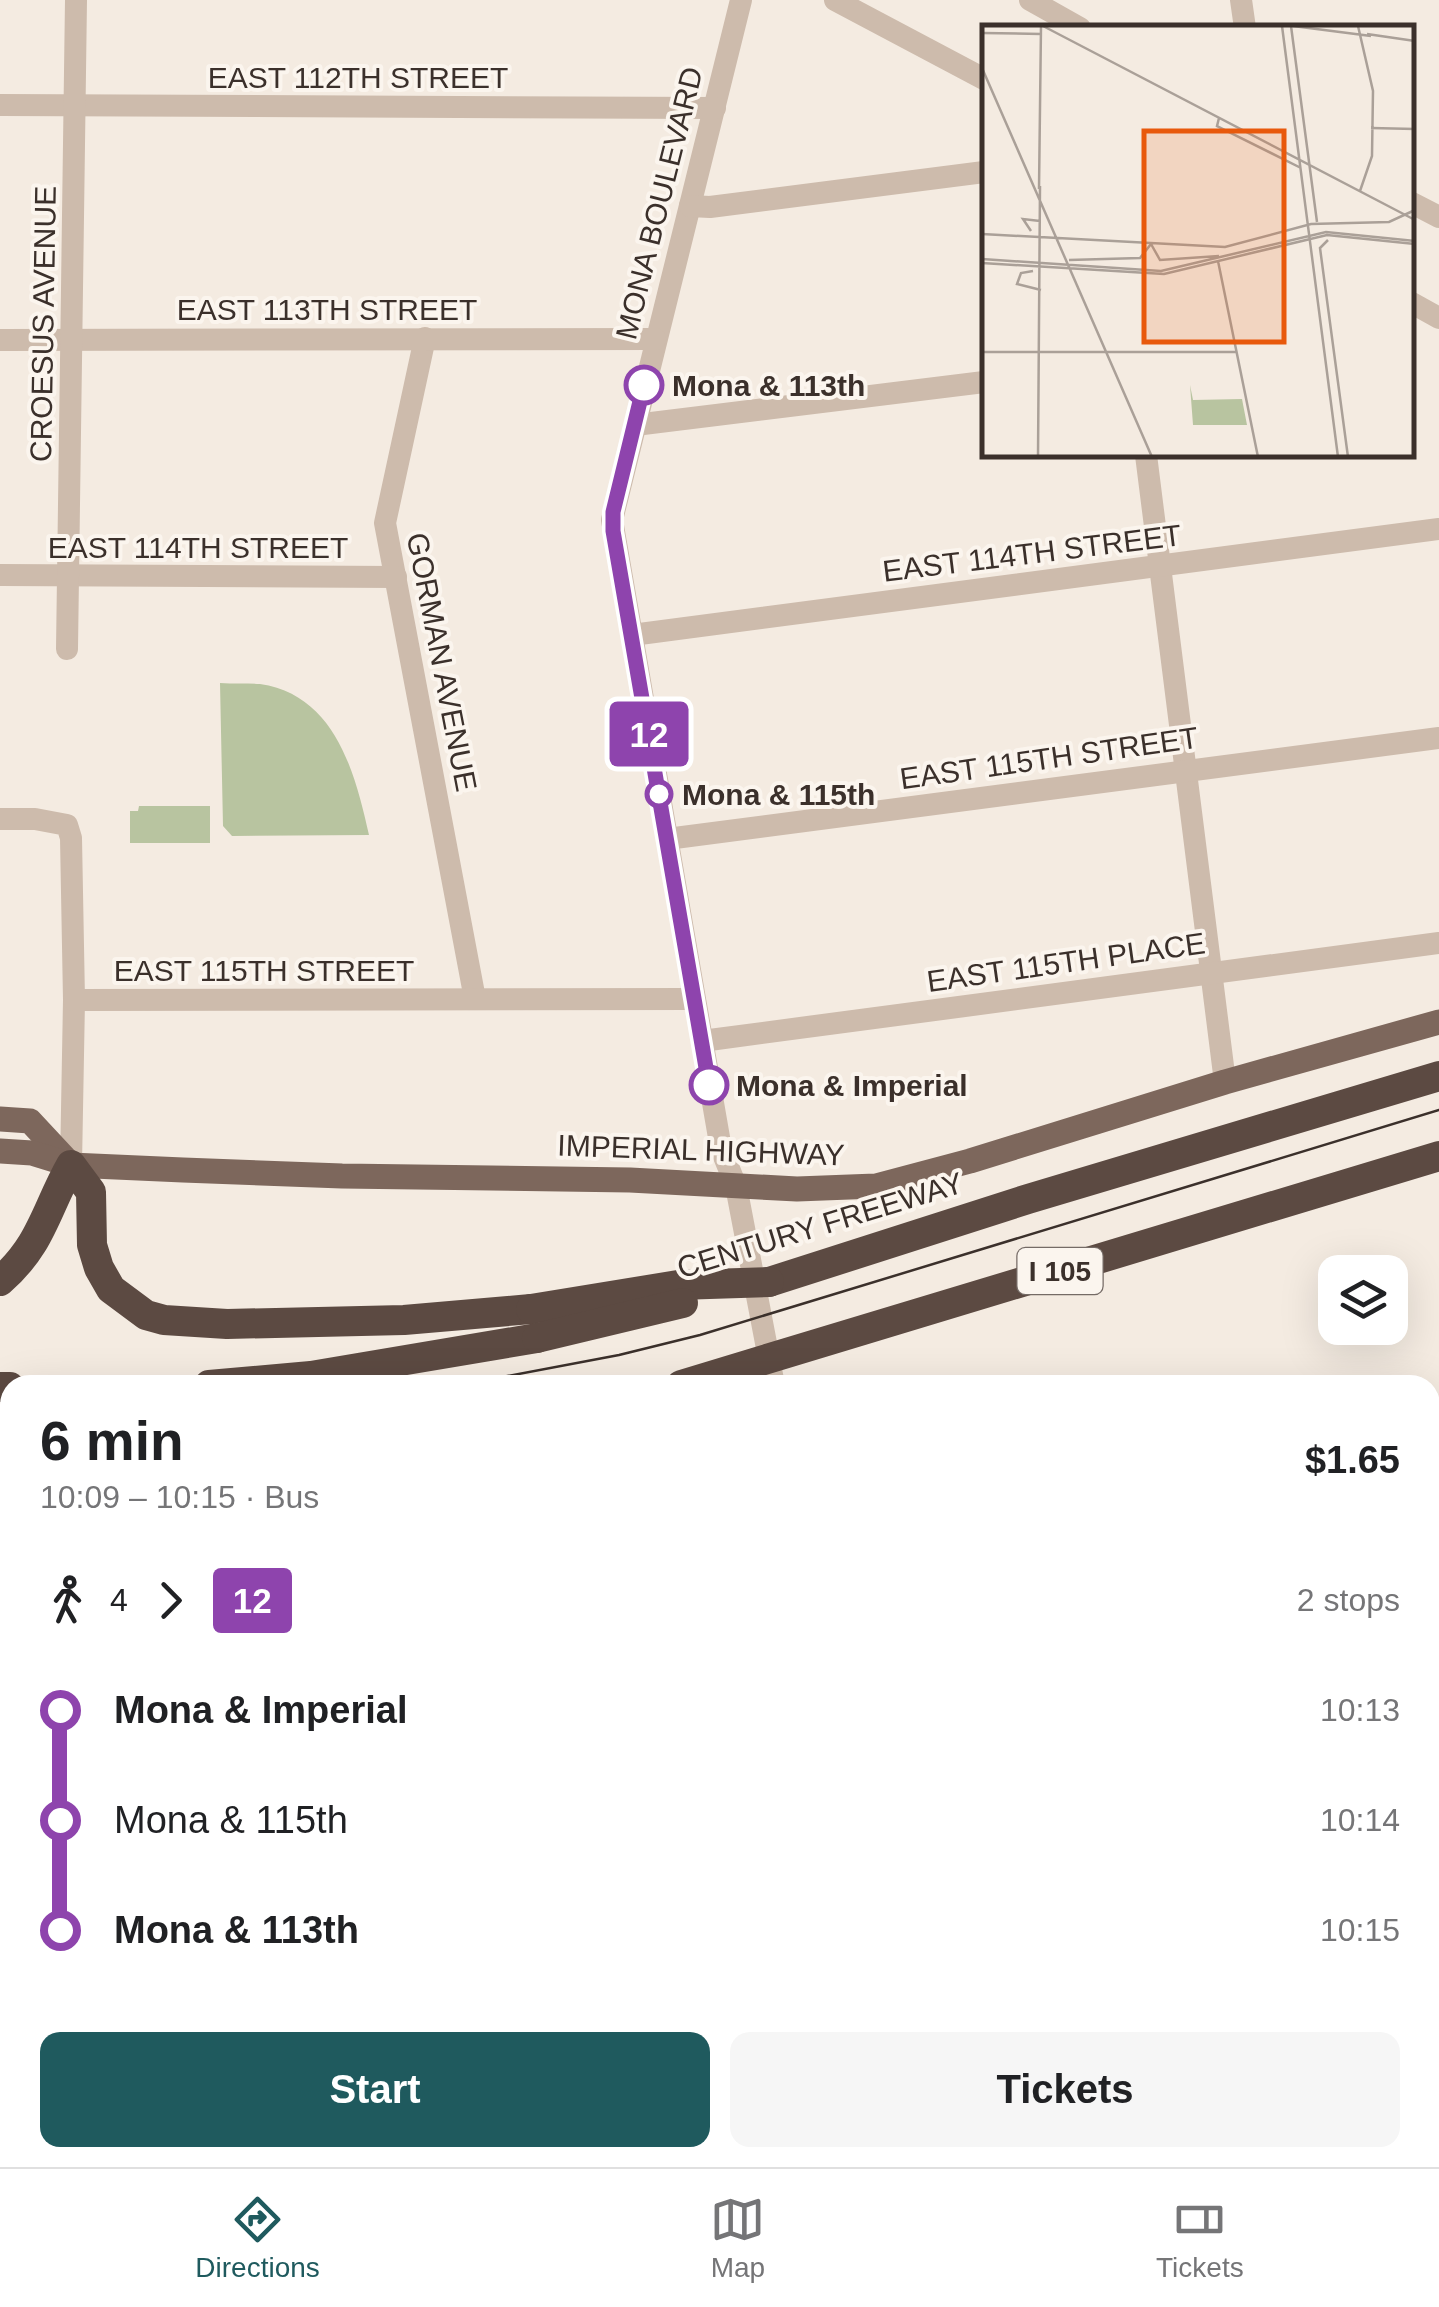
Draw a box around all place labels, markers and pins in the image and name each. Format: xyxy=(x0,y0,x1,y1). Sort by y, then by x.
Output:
marker: Mona & 113th xyxy=(625,366,663,404)
place label: Mona & 113th xyxy=(672,369,865,402)
place label: Mona & 115th xyxy=(682,778,875,811)
marker: Mona & 115th xyxy=(646,781,672,807)
marker: Mona & Imperial xyxy=(690,1066,728,1104)
place label: Mona & Imperial xyxy=(736,1069,968,1102)

